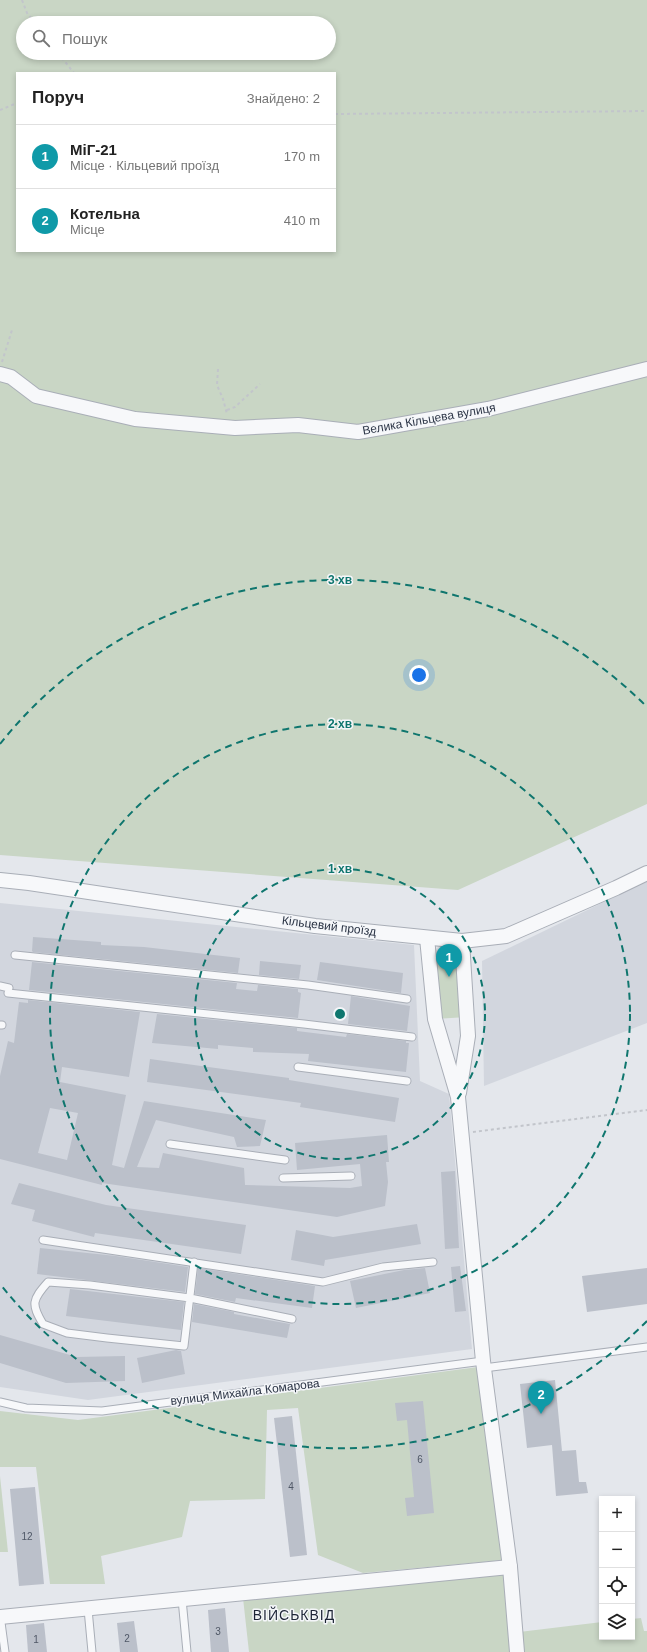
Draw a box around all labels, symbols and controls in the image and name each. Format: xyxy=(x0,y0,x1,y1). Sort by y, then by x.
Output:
search box xyxy=(16,16,336,60)
icon: search xyxy=(30,27,52,49)
text: Пошук xyxy=(62,30,107,47)
text: Поруч xyxy=(32,88,84,107)
text: Знайдено: 2 xyxy=(247,91,320,106)
text: МіГ-21 xyxy=(70,141,117,158)
text: 1 xyxy=(41,149,49,164)
text: 170 m xyxy=(284,149,320,164)
text: Місце · Кільцевий проїзд xyxy=(70,158,219,173)
text: Котельна xyxy=(70,205,140,222)
text: 2 xyxy=(41,213,49,228)
text: 410 m xyxy=(284,213,320,228)
text: Місце xyxy=(70,222,105,237)
street label: Велика Кільцева вулиця xyxy=(361,400,497,438)
text: 3 хв xyxy=(328,573,352,587)
your location xyxy=(409,665,429,685)
text: 2 хв xyxy=(328,717,352,731)
text: 1 хв xyxy=(328,862,352,876)
street label: Кільцевий проїзд xyxy=(281,913,377,939)
pin: 1 xyxy=(436,944,462,977)
centre of rings xyxy=(333,1007,347,1021)
street label: вулиця Михайла Комарова xyxy=(170,1376,321,1408)
pin: 2 xyxy=(528,1381,554,1414)
house number: 6 xyxy=(417,1454,423,1465)
house number: 4 xyxy=(288,1481,294,1492)
map controls xyxy=(599,1496,635,1640)
button: + xyxy=(599,1496,635,1532)
house number: 12 xyxy=(21,1531,33,1542)
button: − xyxy=(599,1532,635,1568)
button: locate xyxy=(599,1568,635,1604)
button: layers xyxy=(599,1604,635,1640)
district label: ВІЙСЬКВІД xyxy=(253,1606,335,1623)
house number: 3 xyxy=(215,1626,221,1637)
house number: 2 xyxy=(124,1633,130,1644)
house number: 1 xyxy=(33,1634,39,1645)

